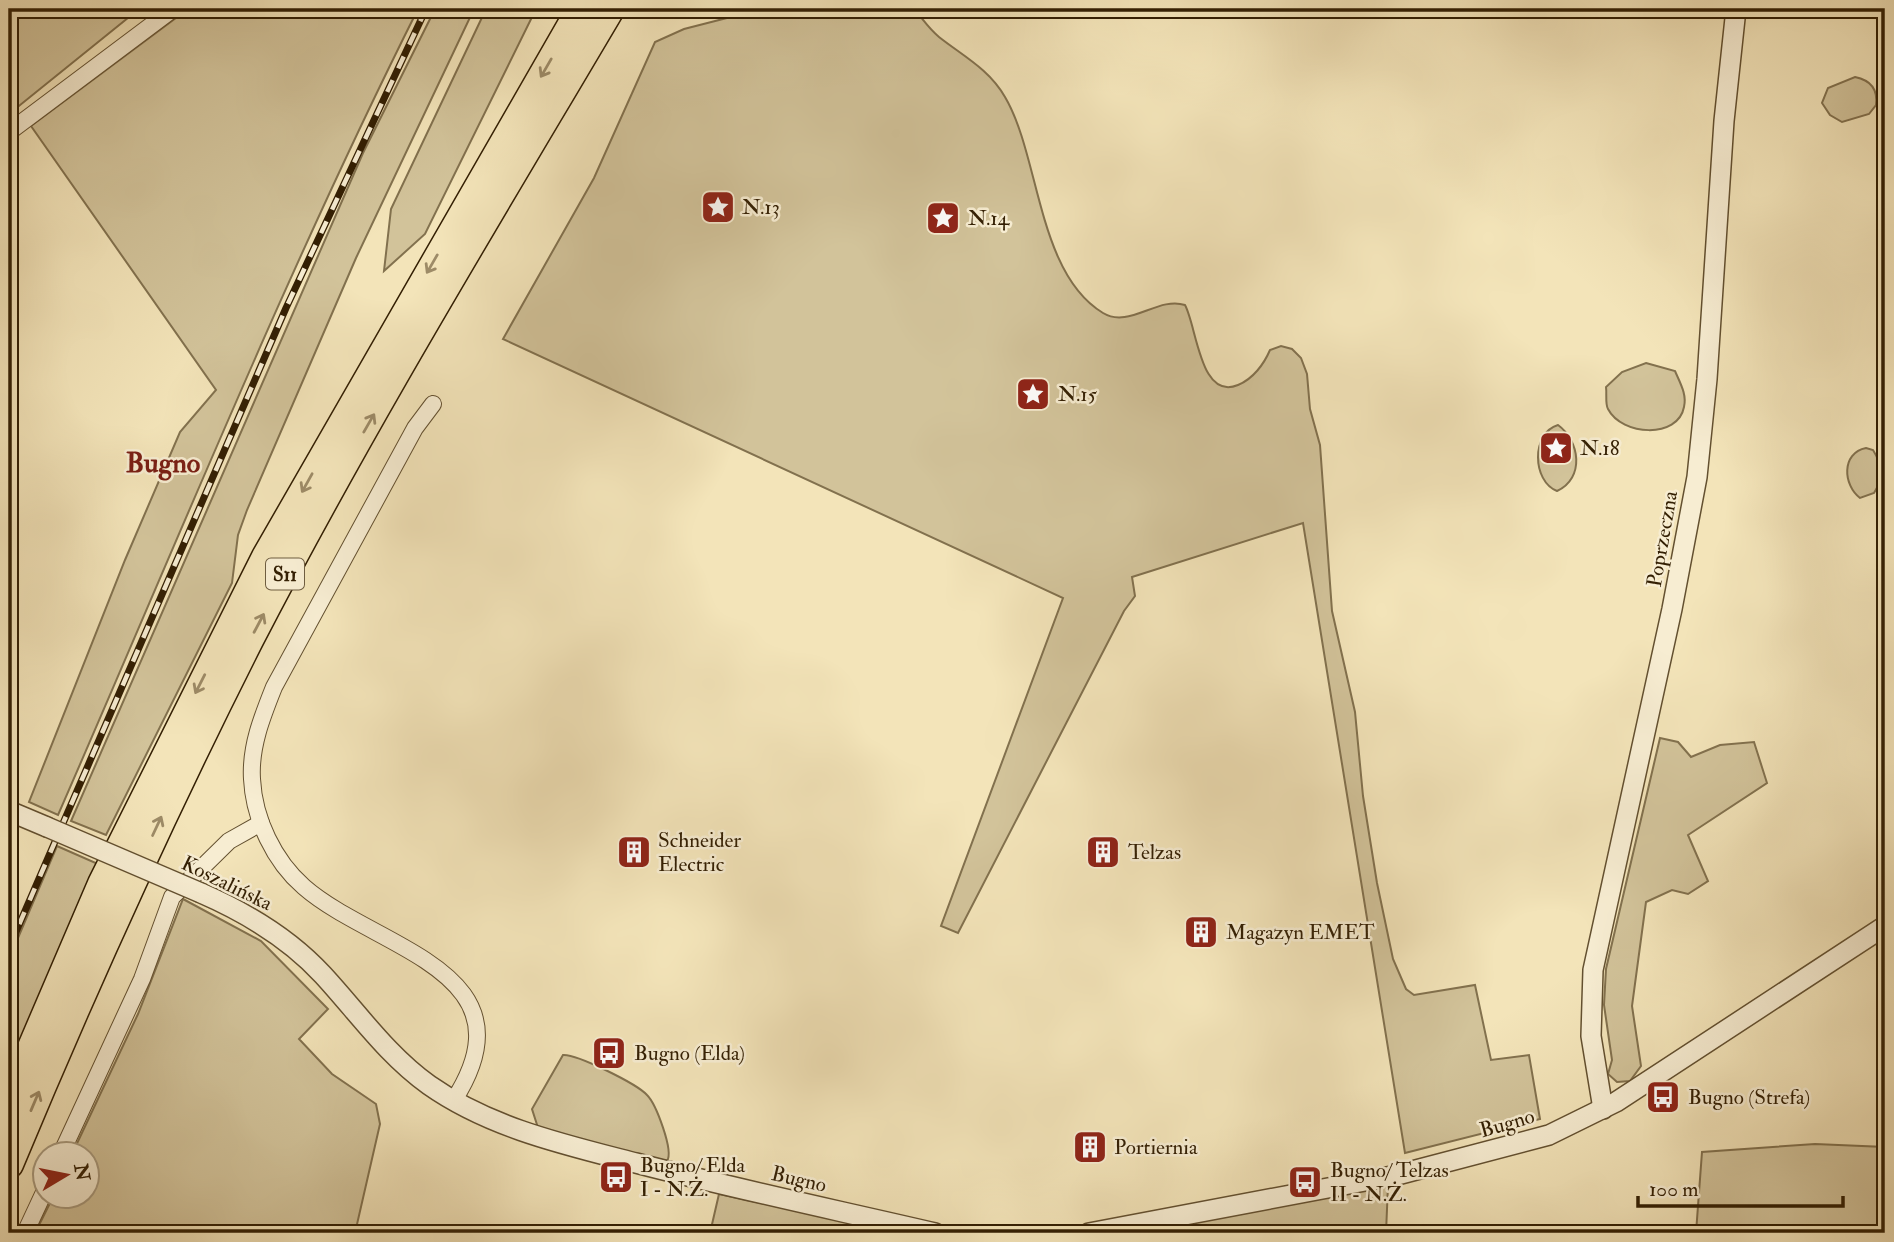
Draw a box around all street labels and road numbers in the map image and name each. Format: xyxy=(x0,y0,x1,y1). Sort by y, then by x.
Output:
street label: Poprzeczna xyxy=(1641,489,1684,589)
road number: S11 xyxy=(266,558,304,590)
street label: Koszalińska xyxy=(177,850,277,917)
street label: Bugno xyxy=(1477,1103,1538,1144)
street label: Bugno xyxy=(769,1160,829,1199)

